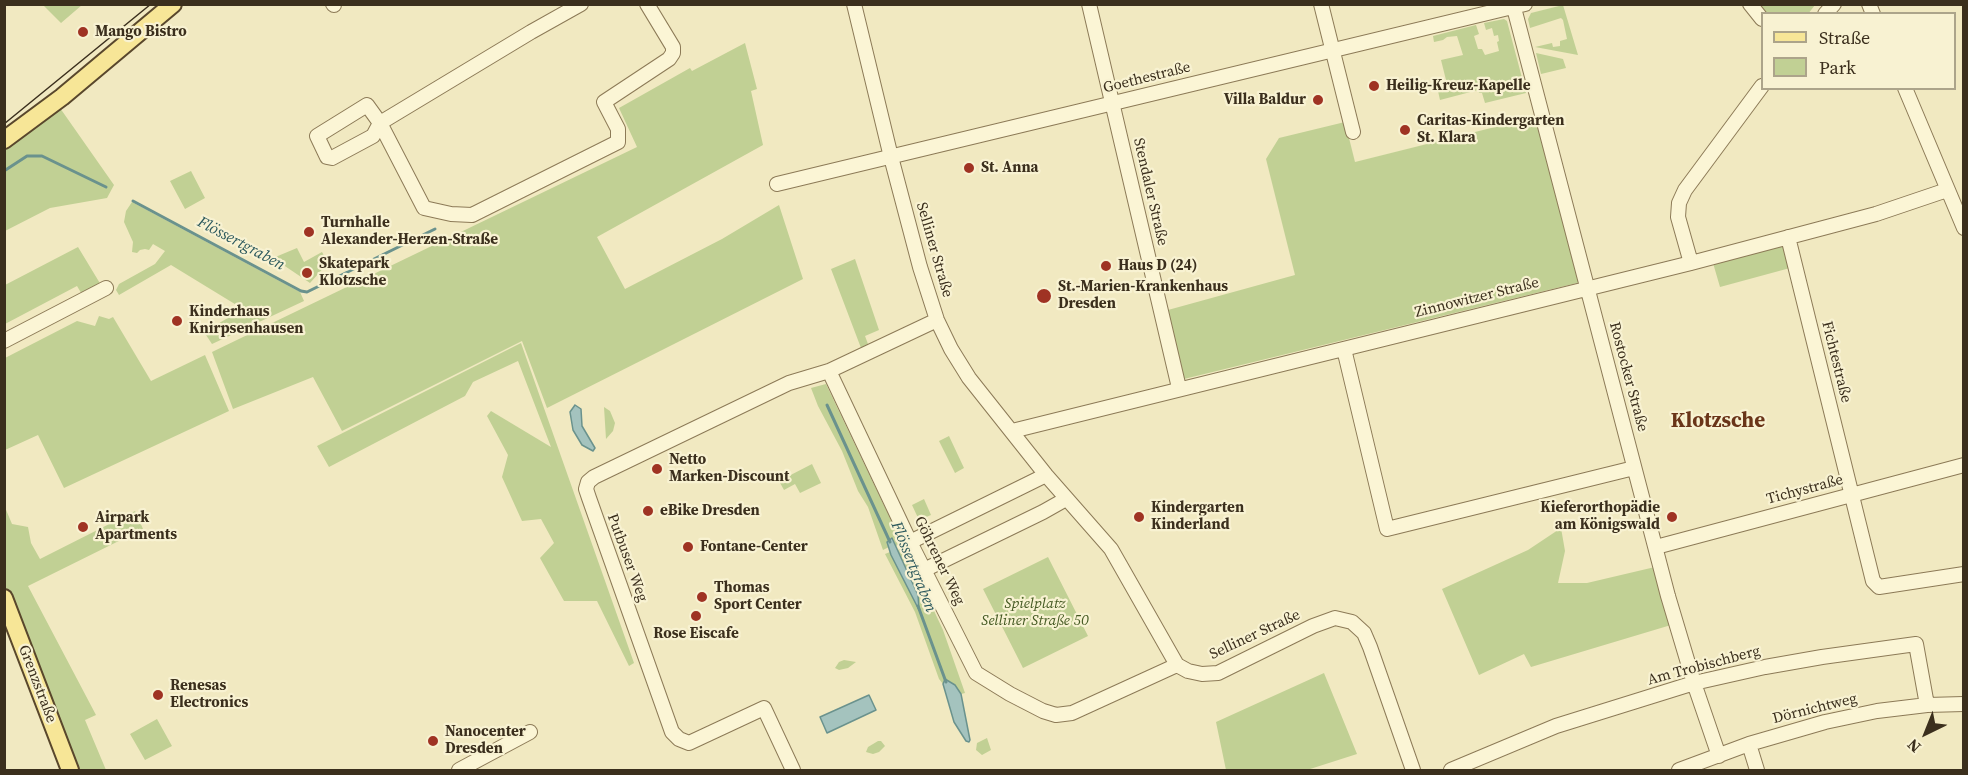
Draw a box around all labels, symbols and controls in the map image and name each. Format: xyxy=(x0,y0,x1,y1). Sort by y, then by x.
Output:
legend xyxy=(1761,12,1956,90)
place label: Mango Bistro xyxy=(95,23,187,41)
marker: Mango Bistro xyxy=(76,25,90,39)
text: Straße xyxy=(1819,25,1870,50)
text: Park xyxy=(1819,55,1856,80)
street label: Goethestraße xyxy=(1101,58,1193,98)
place label: Heilig-Kreuz-Kapelle xyxy=(1386,77,1531,95)
marker: Heilig-Kreuz-Kapelle xyxy=(1367,79,1381,93)
place label: Villa Baldur xyxy=(1224,91,1306,109)
marker: Villa Baldur xyxy=(1311,93,1325,107)
place label: Caritas-Kindergarten St. Klara xyxy=(1417,112,1564,147)
marker: Caritas-Kindergarten St. Klara xyxy=(1398,123,1412,137)
street label: Stendaler Straße xyxy=(1129,136,1171,248)
place label: St. Anna xyxy=(981,159,1039,177)
marker: St. Anna xyxy=(962,161,976,175)
street label: Selliner Straße xyxy=(912,200,956,300)
water label: Flössertgraben xyxy=(194,213,288,275)
place label: Turnhalle Alexander-Herzen-Straße xyxy=(321,214,498,249)
marker: Turnhalle Alexander-Herzen-Straße xyxy=(302,225,316,239)
place label: Skatepark Klotzsche xyxy=(319,255,390,290)
place label: Haus D (24) xyxy=(1118,257,1198,275)
marker: Haus D (24) xyxy=(1099,259,1113,273)
marker: Skatepark Klotzsche xyxy=(300,266,314,280)
street label: Zinnowitzer Straße xyxy=(1413,274,1541,322)
place label: St.-Marien-Krankenhaus Dresden xyxy=(1058,278,1228,313)
marker: St.-Marien-Krankenhaus Dresden xyxy=(1035,287,1053,305)
place label: Kinderhaus Knirpsenhausen xyxy=(189,303,303,338)
marker: Kinderhaus Knirpsenhausen xyxy=(170,314,184,328)
street label: Fichtestraße xyxy=(1817,319,1855,405)
street label: Rostocker Straße xyxy=(1605,320,1651,434)
district label: Klotzsche xyxy=(1671,409,1765,435)
place label: Netto Marken-Discount xyxy=(669,451,789,486)
marker: Netto Marken-Discount xyxy=(650,462,664,476)
street label: Tichystraße xyxy=(1765,471,1845,509)
place label: Kindergarten Kinderland xyxy=(1151,499,1244,534)
place label: Kieferorthopädie am Königswald xyxy=(1540,499,1660,534)
place label: eBike Dresden xyxy=(660,502,760,520)
marker: eBike Dresden xyxy=(641,504,655,518)
place label: Airpark Apartments xyxy=(95,509,177,544)
marker: Kindergarten Kinderland xyxy=(1132,510,1146,524)
marker: Kieferorthopädie am Königswald xyxy=(1665,510,1679,524)
street label: Putbuser Weg xyxy=(603,511,651,605)
street label: Göhrener Weg xyxy=(910,514,968,608)
water label: Flössertgraben xyxy=(886,519,940,615)
marker: Airpark Apartments xyxy=(76,520,90,534)
place label: Fontane-Center xyxy=(700,538,808,556)
marker: Fontane-Center xyxy=(681,540,695,554)
place label: Thomas Sport Center xyxy=(714,579,802,614)
marker: Thomas Sport Center xyxy=(695,590,709,604)
park label: Spielplatz Selliner Straße 50 xyxy=(981,595,1089,630)
street label: Selliner Straße xyxy=(1207,606,1303,664)
marker: Rose Eiscafe xyxy=(689,609,703,623)
place label: Rose Eiscafe xyxy=(653,625,739,643)
street label: Am Trobischberg xyxy=(1646,642,1762,690)
street label: Grenzstraße xyxy=(14,643,60,725)
place label: Renesas Electronics xyxy=(170,677,248,712)
marker: Renesas Electronics xyxy=(151,688,165,702)
street label: Dörnichtweg xyxy=(1771,690,1859,728)
north arrow xyxy=(1896,703,1956,763)
place label: Nanocenter Dresden xyxy=(445,723,526,758)
marker: Nanocenter Dresden xyxy=(426,734,440,748)
text: N xyxy=(1902,734,1925,758)

